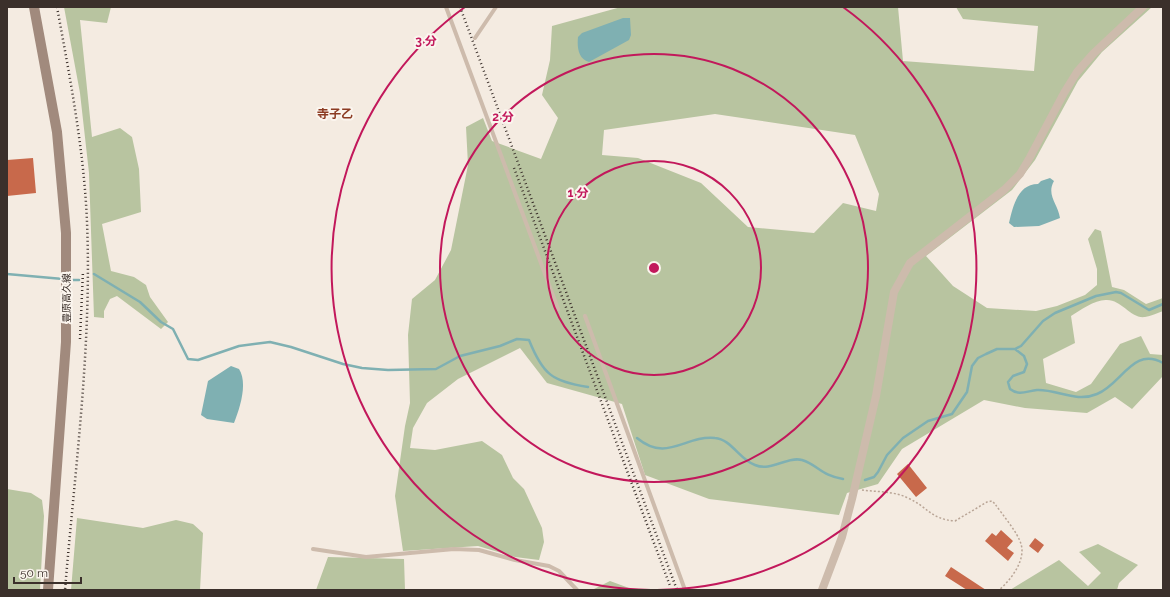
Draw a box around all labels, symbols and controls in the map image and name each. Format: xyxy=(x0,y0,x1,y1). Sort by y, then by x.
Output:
text: 3 分 xyxy=(415,34,437,48)
district label: 寺子乙 xyxy=(317,107,353,121)
text: 2 分 xyxy=(492,110,514,124)
text: 1 分 xyxy=(568,186,588,200)
centre of rings xyxy=(647,261,661,275)
street label: 豊原高久線 xyxy=(61,273,72,323)
scale bar xyxy=(14,559,81,585)
text: 50 m xyxy=(20,566,48,580)

